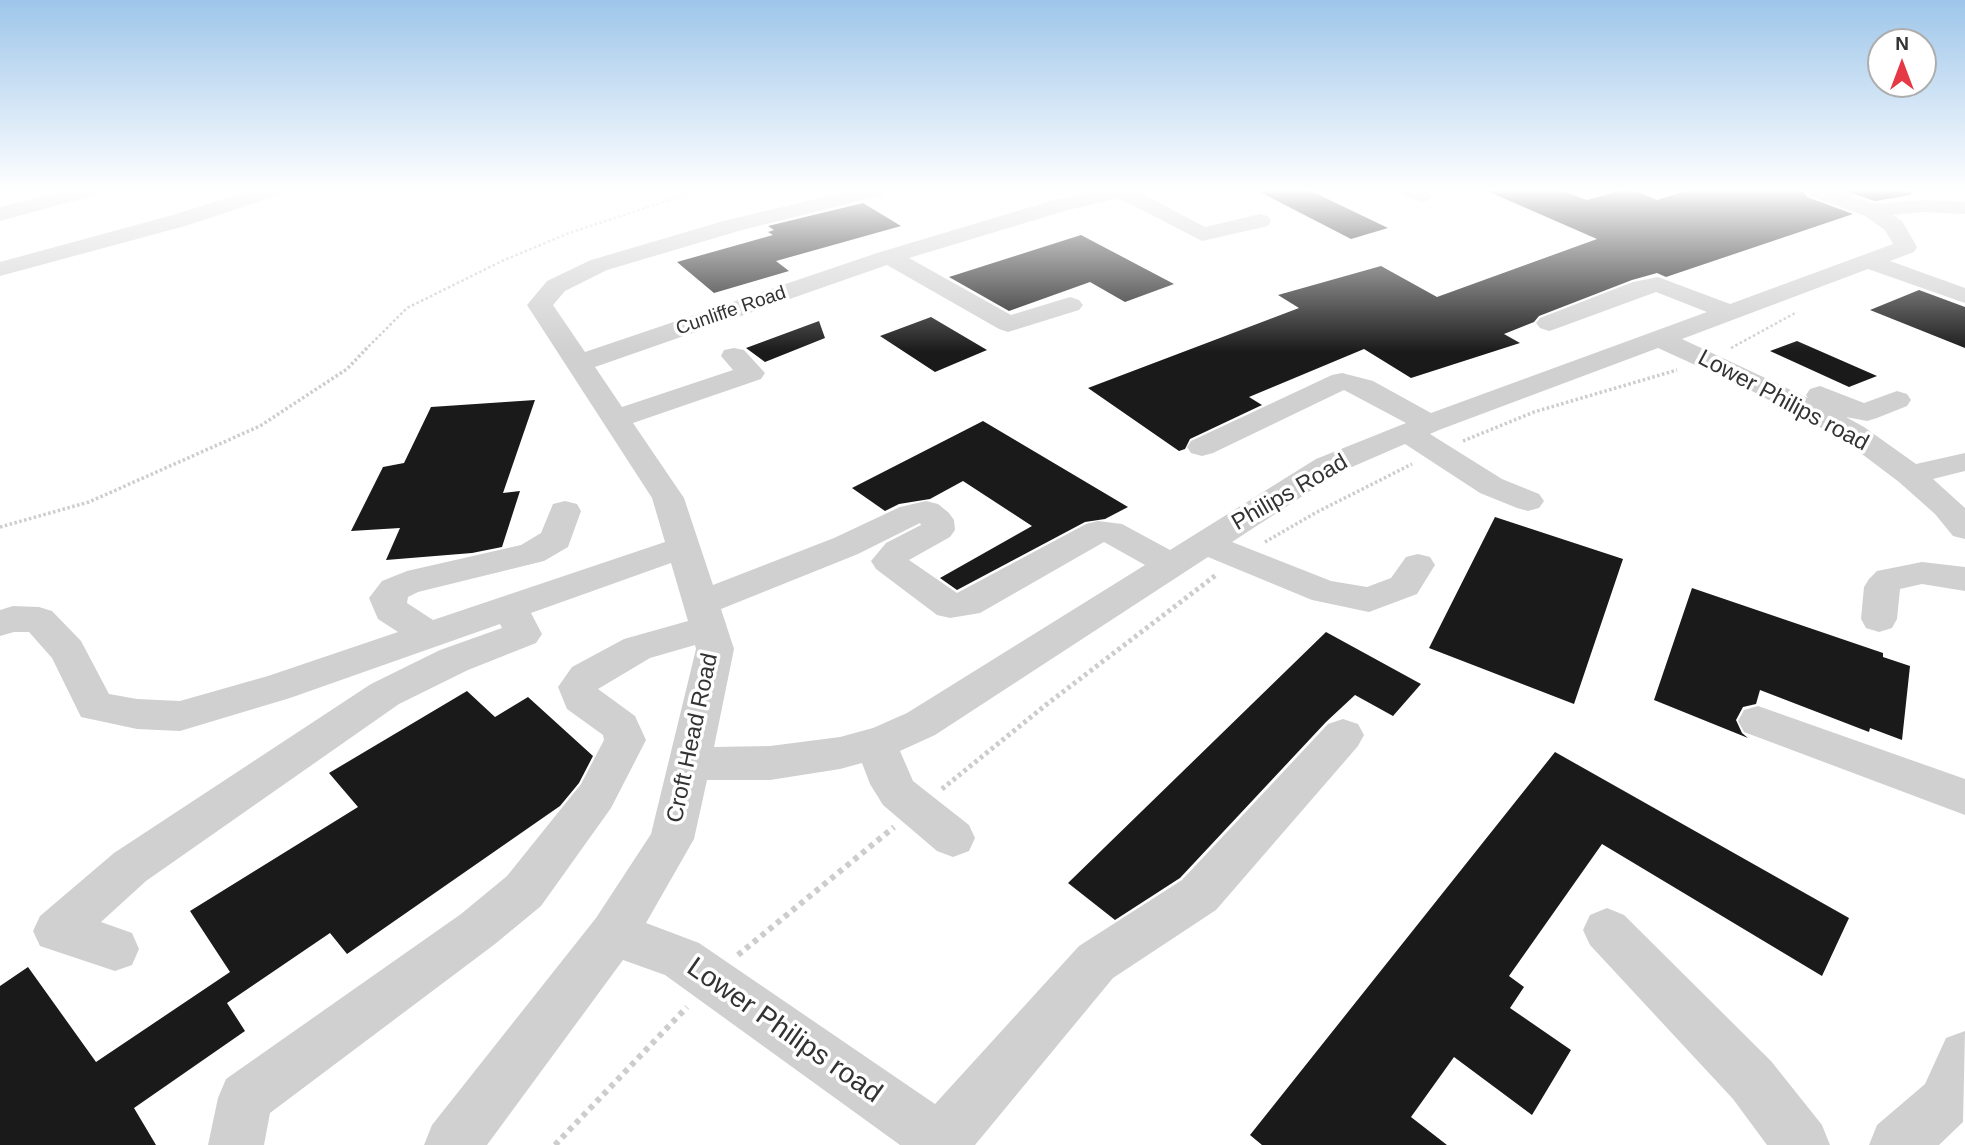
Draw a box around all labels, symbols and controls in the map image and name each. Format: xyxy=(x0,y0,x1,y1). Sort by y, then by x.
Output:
north arrow xyxy=(1867,28,1937,98)
text: N xyxy=(1895,33,1909,54)
street label: Cunliffe Road xyxy=(673,282,789,340)
street label: Lower Philips road xyxy=(1693,344,1873,458)
street label: Philips Road xyxy=(1227,449,1353,537)
street label: Croft Head Road xyxy=(662,651,724,825)
street label: Lower Philips road xyxy=(680,951,888,1111)

